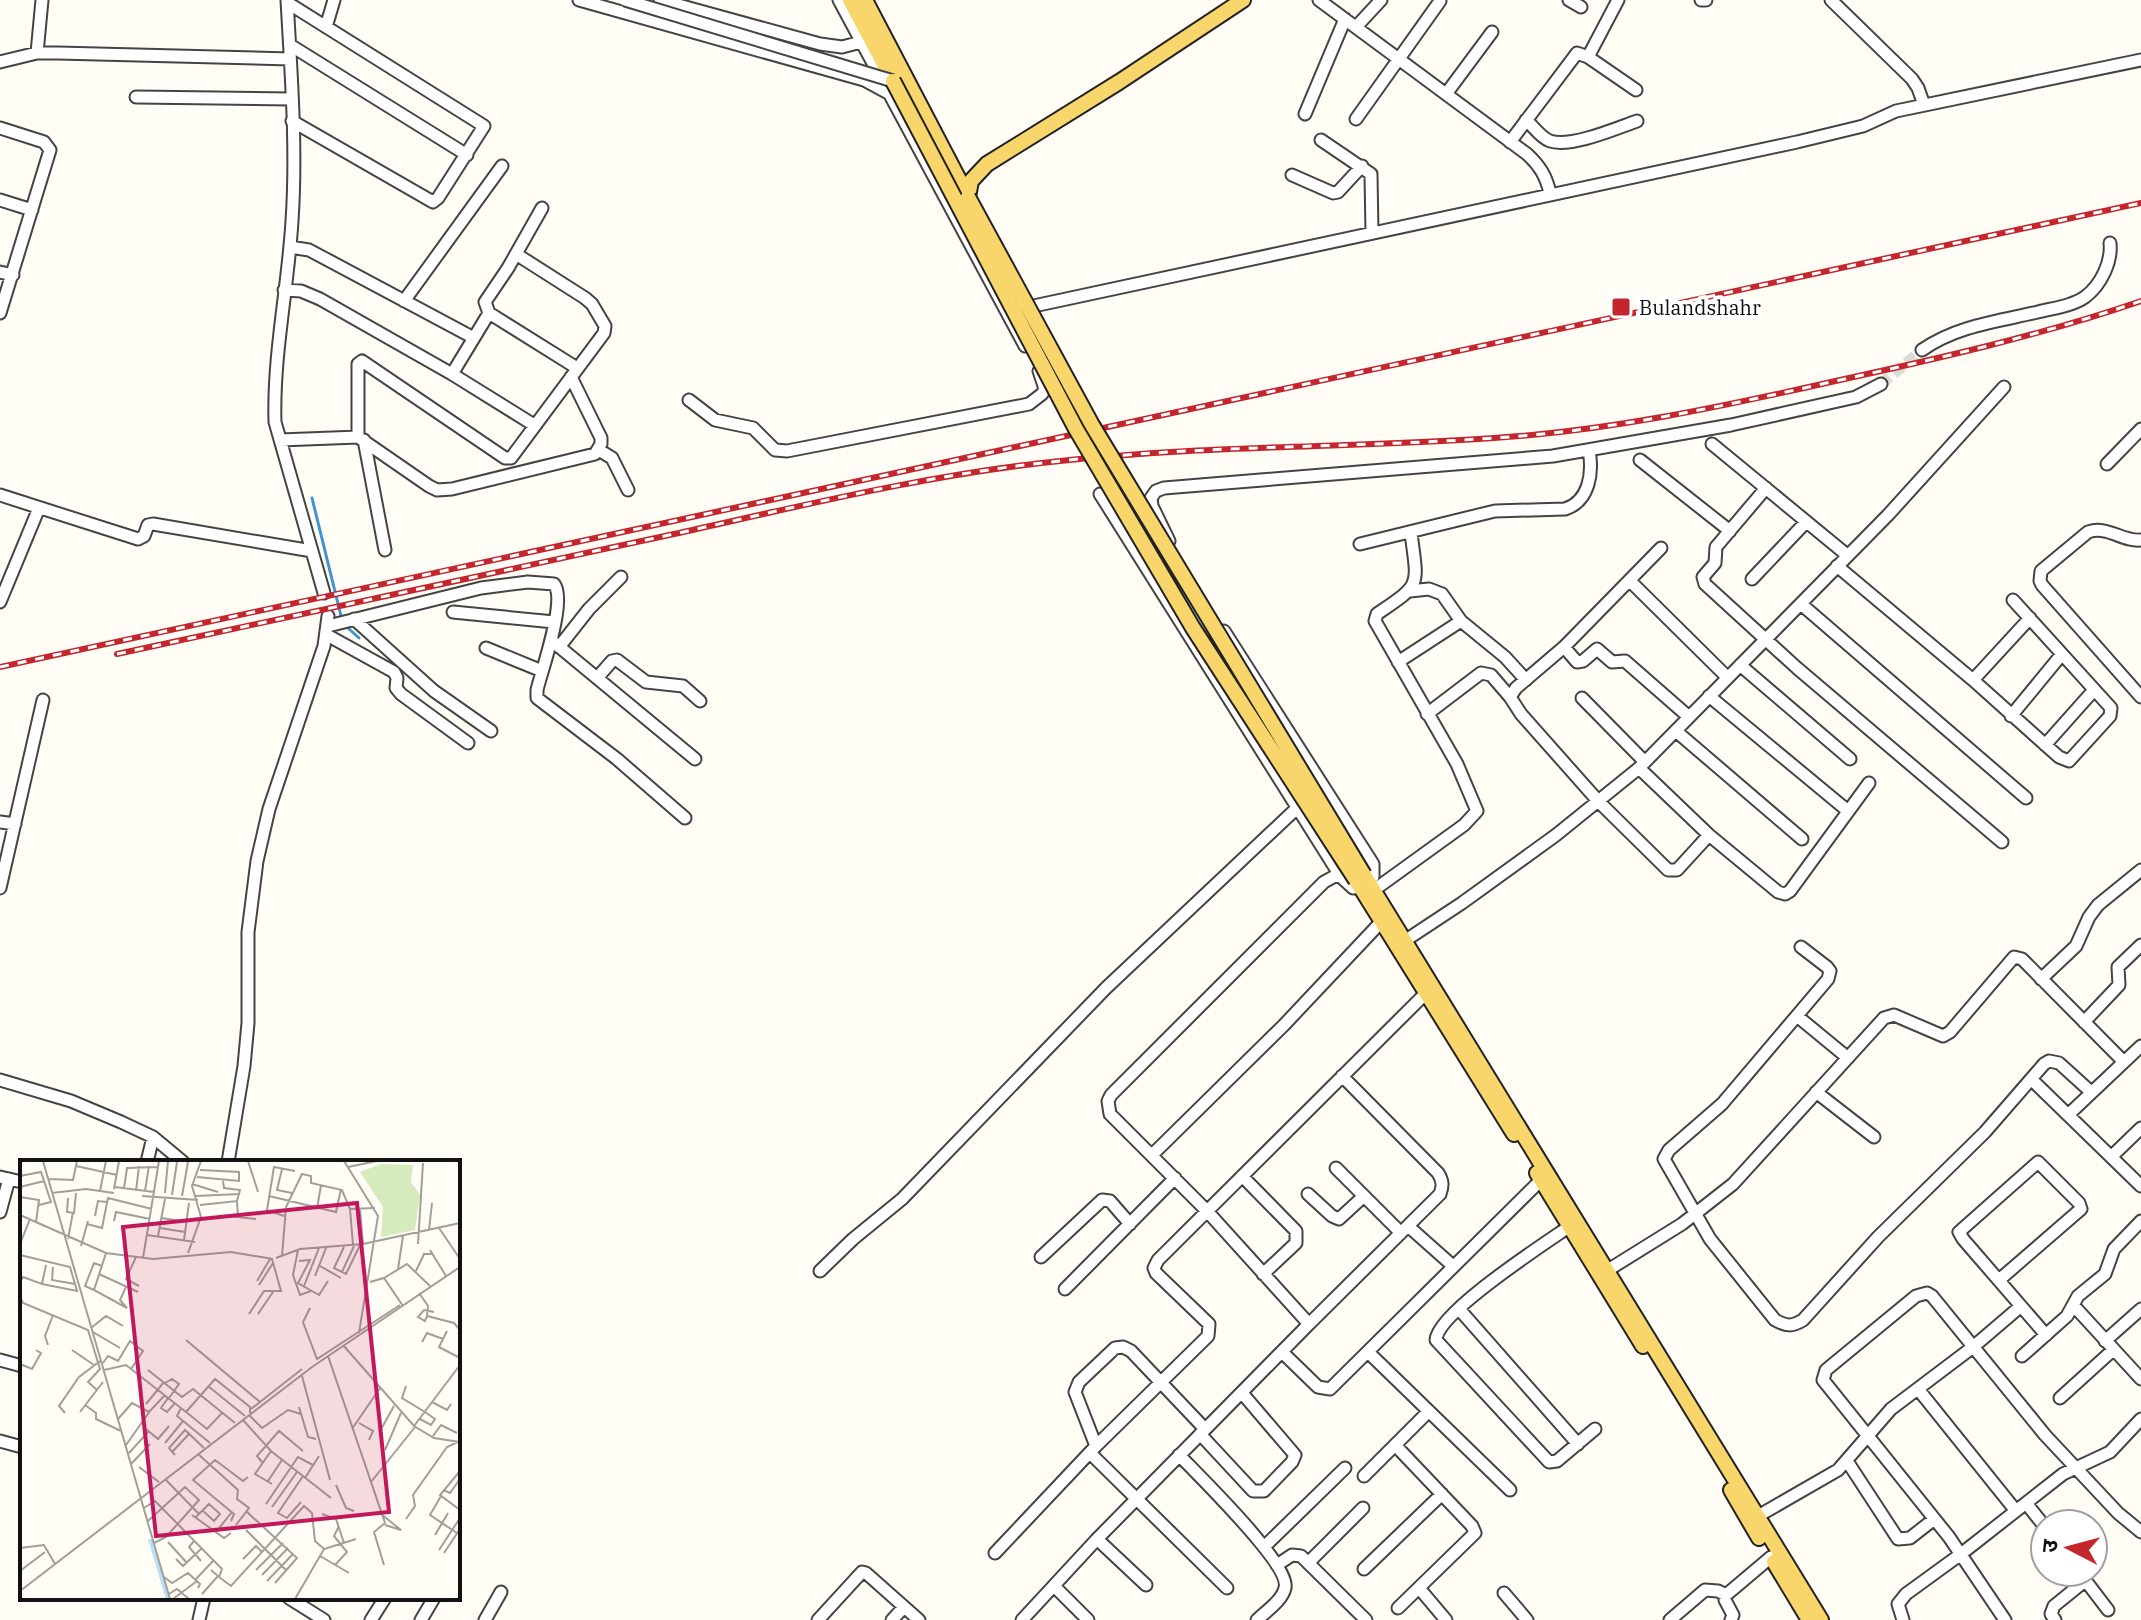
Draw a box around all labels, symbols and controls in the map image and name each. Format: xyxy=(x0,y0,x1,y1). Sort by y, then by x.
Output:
place label: Bulandshahr xyxy=(1639,294,1761,321)
marker: Bulandshahr xyxy=(1610,296,1632,318)
inset map xyxy=(20,1160,460,1600)
north arrow xyxy=(2029,1508,2109,1588)
text: उ xyxy=(2034,1537,2064,1554)

